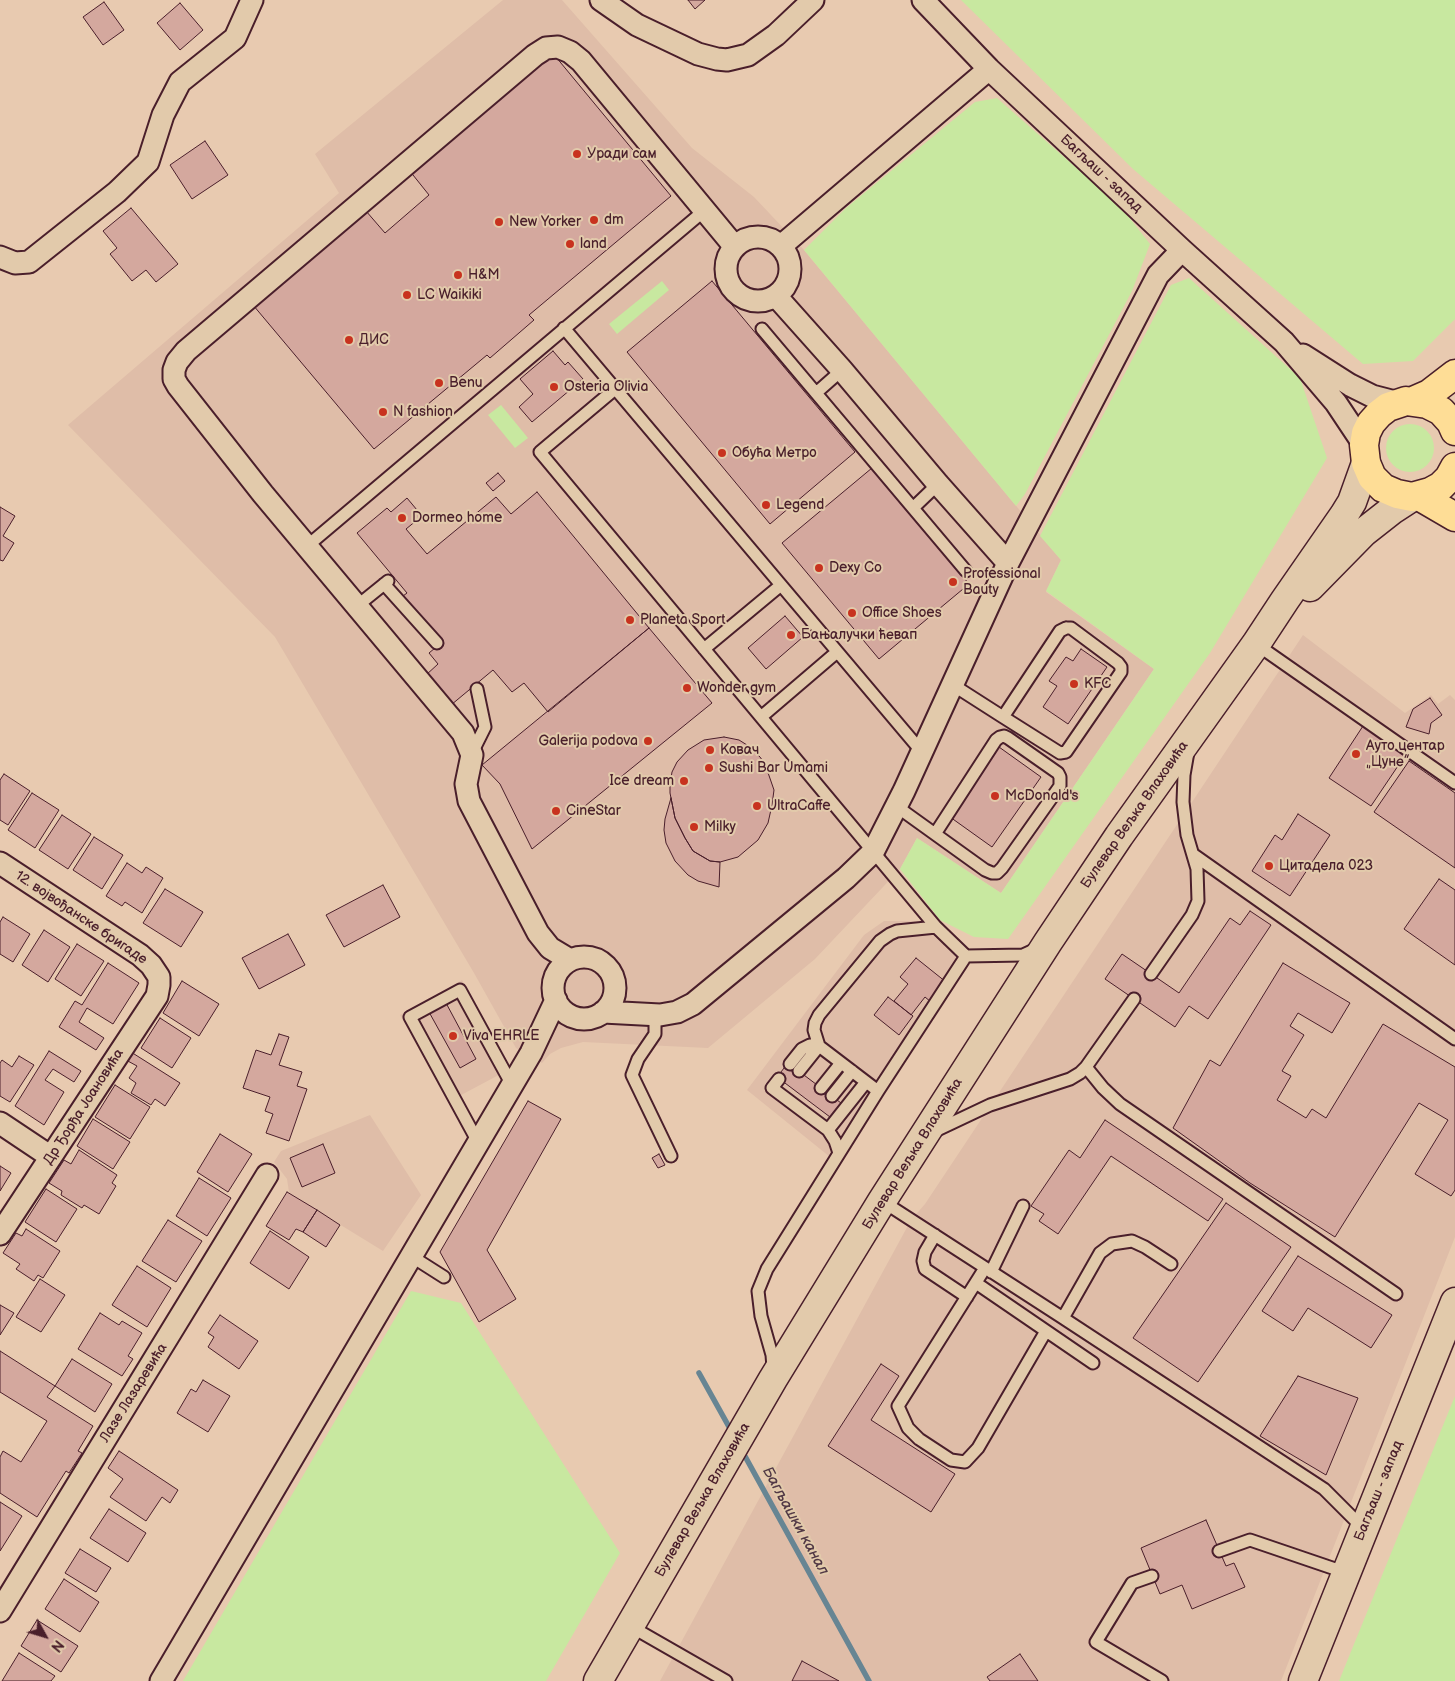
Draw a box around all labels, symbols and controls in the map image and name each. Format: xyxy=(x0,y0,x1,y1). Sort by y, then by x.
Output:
street label: Багљаш - запад xyxy=(1056,132,1146,216)
place label: Уради сам xyxy=(587,146,657,162)
marker: Уради сам xyxy=(571,148,583,160)
place label: dm xyxy=(604,212,624,228)
place label: New Yorker xyxy=(509,214,581,230)
marker: dm xyxy=(588,214,600,226)
marker: New Yorker xyxy=(493,216,505,228)
place label: land xyxy=(580,236,607,252)
marker: land xyxy=(564,238,576,250)
place label: H&M xyxy=(468,267,500,283)
marker: H&M xyxy=(452,269,464,281)
place label: LC Waikiki xyxy=(417,287,482,303)
marker: LC Waikiki xyxy=(401,289,413,301)
place label: ДИС xyxy=(359,332,389,348)
marker: ДИС xyxy=(343,334,355,346)
place label: Benu xyxy=(449,375,483,391)
marker: Benu xyxy=(433,377,445,389)
place label: Osteria Olivia xyxy=(564,379,648,395)
marker: Osteria Olivia xyxy=(548,381,560,393)
place label: N fashion xyxy=(393,404,453,420)
marker: N fashion xyxy=(377,406,389,418)
place label: Обућа Метро xyxy=(732,445,816,461)
marker: Обућа Метро xyxy=(716,447,728,459)
place label: Legend xyxy=(776,497,824,513)
marker: Legend xyxy=(760,499,772,511)
place label: Dormeo home xyxy=(412,510,502,526)
marker: Dormeo home xyxy=(396,512,408,524)
place label: Dexy Co xyxy=(829,560,882,576)
marker: Dexy Co xyxy=(813,562,825,574)
place label: Professional Bauty xyxy=(963,566,1041,598)
marker: Professional Bauty xyxy=(947,576,959,588)
place label: Office Shoes xyxy=(862,605,942,621)
marker: Office Shoes xyxy=(846,607,858,619)
place label: Planeta Sport xyxy=(640,612,726,628)
marker: Planeta Sport xyxy=(624,614,636,626)
place label: Бањалучки ћевап xyxy=(801,627,917,643)
marker: Бањалучки ћевап xyxy=(785,629,797,641)
place label: KFC xyxy=(1084,676,1111,692)
marker: KFC xyxy=(1068,678,1080,690)
place label: Wonder gym xyxy=(697,680,776,696)
marker: Wonder gym xyxy=(681,682,693,694)
place label: Galerija podova xyxy=(538,733,638,749)
marker: Galerija podova xyxy=(642,735,654,747)
street label: Булевар Вељка Влаховића xyxy=(1078,738,1192,892)
place label: Ауто центар „Цуне” xyxy=(1366,738,1445,770)
place label: Ковач xyxy=(720,742,759,758)
marker: Ковач xyxy=(704,744,716,756)
marker: Ауто центар „Цуне” xyxy=(1350,748,1362,760)
place label: Sushi Bar Umami xyxy=(719,760,828,776)
marker: Sushi Bar Umami xyxy=(703,762,715,774)
place label: Ice dream xyxy=(610,773,674,789)
marker: Ice dream xyxy=(678,775,690,787)
place label: McDonald's xyxy=(1005,788,1078,804)
marker: McDonald's xyxy=(989,790,1001,802)
place label: UltraCaffe xyxy=(767,798,831,814)
marker: UltraCaffe xyxy=(751,800,763,812)
place label: CineStar xyxy=(566,803,621,819)
marker: CineStar xyxy=(550,805,562,817)
place label: Milky xyxy=(704,819,736,835)
marker: Milky xyxy=(688,821,700,833)
place label: Цитадела 023 xyxy=(1279,858,1373,874)
marker: Цитадела 023 xyxy=(1263,860,1275,872)
street label: 12. војвођанске бригаде xyxy=(12,868,150,968)
place label: Viva EHRLE xyxy=(463,1028,539,1044)
marker: Viva EHRLE xyxy=(447,1030,459,1042)
street label: Др Ђорђа Јоановића xyxy=(40,1046,128,1168)
street label: Булевар Вељка Влаховића xyxy=(859,1075,967,1233)
street label: Лазе Лазаревића xyxy=(97,1340,171,1446)
street label: Булевар Вељка Влаховића xyxy=(652,1420,754,1580)
street label: Багљаш - запад xyxy=(1351,1438,1407,1544)
water label: Багљашки канал xyxy=(758,1464,832,1578)
north arrow xyxy=(20,1611,70,1661)
text: N xyxy=(47,1636,67,1655)

